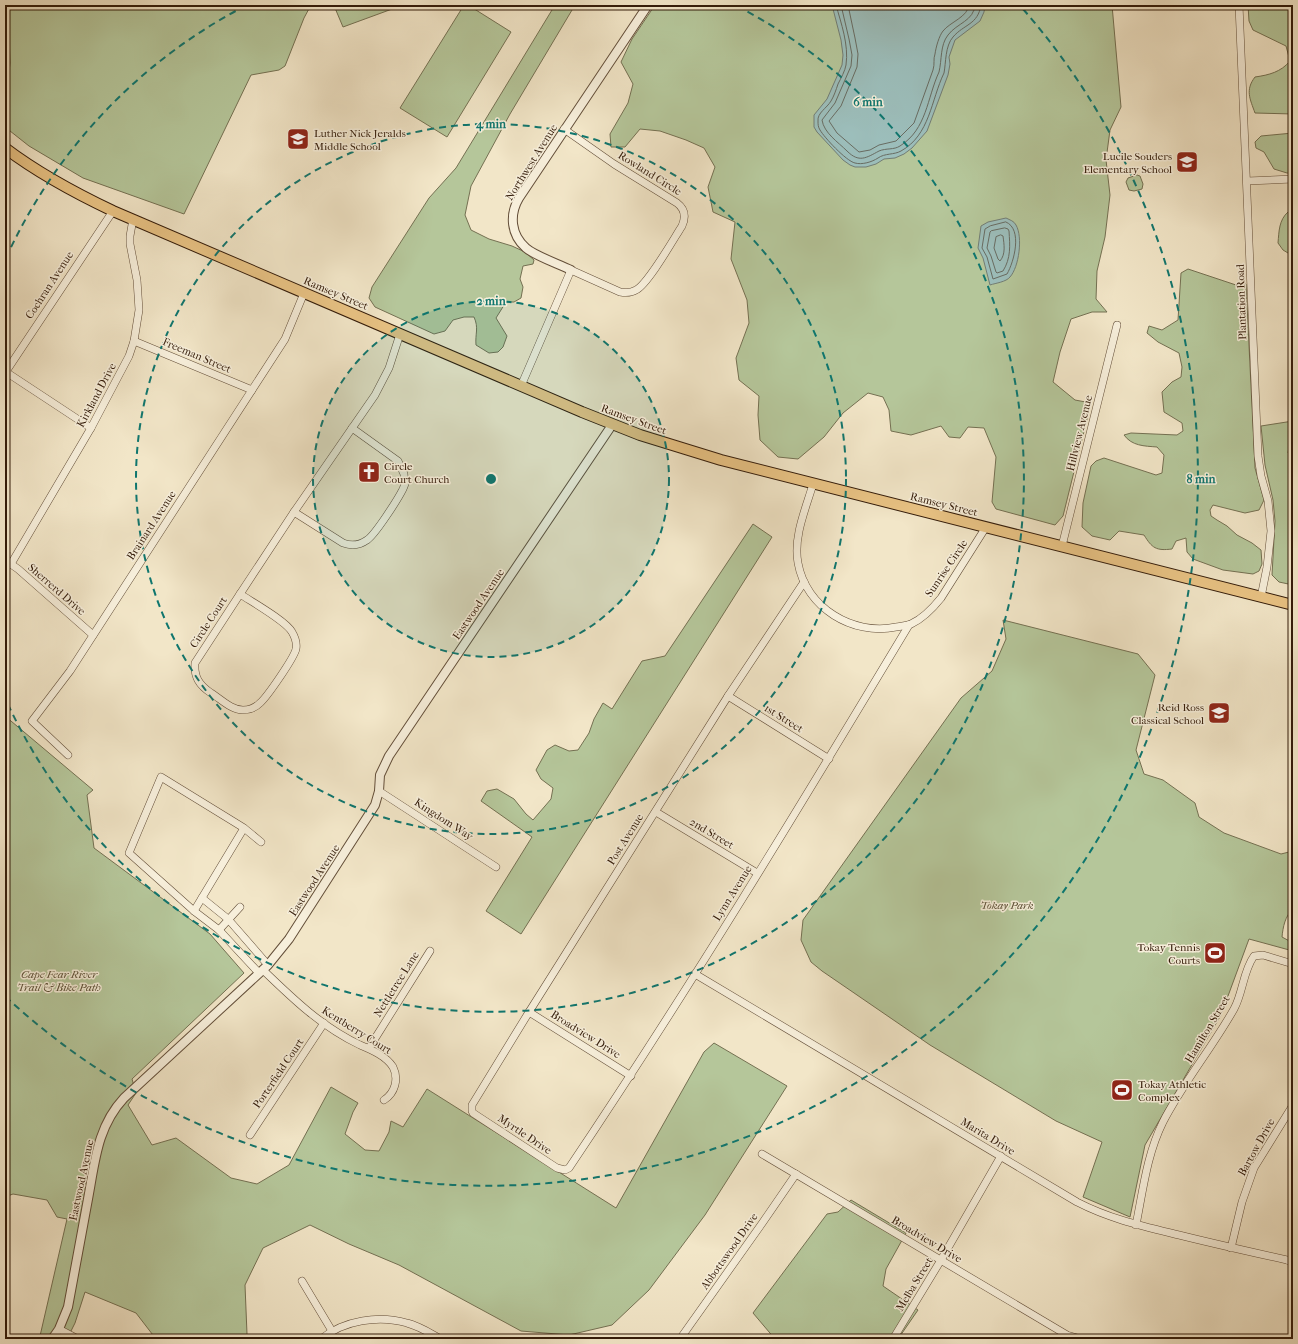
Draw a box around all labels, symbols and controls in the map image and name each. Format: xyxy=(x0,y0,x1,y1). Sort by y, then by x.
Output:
text: 6 min xyxy=(853,95,884,109)
text: 4 min xyxy=(475,117,507,132)
street label: Northwest Avenue xyxy=(503,121,560,203)
school or university icon: Luther Nick Jeralds Middle School xyxy=(285,126,311,152)
place label: Luther Nick Jeralds Middle School xyxy=(314,127,406,153)
street label: Rowland Circle xyxy=(616,149,684,198)
school or university icon: Lucile Souders Elementary School xyxy=(1174,149,1200,175)
place label: Lucile Souders Elementary School xyxy=(1083,150,1172,176)
street label: Cochran Avenue xyxy=(23,249,76,322)
street label: Plantation Road xyxy=(1234,263,1249,340)
street label: Ramsey Street xyxy=(302,274,370,313)
text: 2 min xyxy=(476,294,507,308)
street label: Freeman Street xyxy=(160,335,233,376)
street label: Kirkland Drive xyxy=(74,360,119,430)
street label: Hillview Avenue xyxy=(1064,393,1095,473)
street label: Ramsey Street xyxy=(599,402,669,437)
church icon: Circle Court Church xyxy=(356,459,382,485)
place label: Circle Court Church xyxy=(384,460,450,486)
centre of rings xyxy=(484,472,498,486)
text: 8 min xyxy=(1186,472,1217,486)
street label: Brainard Avenue xyxy=(124,488,179,562)
street label: Ramsey Street xyxy=(909,490,979,519)
street label: Sunrise Circle xyxy=(922,537,971,599)
street label: Sherrerd Drive xyxy=(25,561,88,618)
street label: Eastwood Avenue xyxy=(450,566,507,642)
street label: Circle Court xyxy=(187,594,230,650)
school or university icon: Reid Ross Classical School xyxy=(1206,700,1232,726)
street label: 1st Street xyxy=(762,701,806,735)
place label: Reid Ross Classical School xyxy=(1131,701,1204,727)
street label: Kingdom Way xyxy=(412,796,476,844)
street label: Post Avenue xyxy=(605,811,647,867)
street label: 2nd Street xyxy=(687,815,736,852)
street label: Eastwood Avenue xyxy=(286,842,343,919)
street label: Lynn Avenue xyxy=(710,863,755,923)
park label: Tokay Park xyxy=(980,899,1034,912)
sports icon: Tokay Tennis Courts xyxy=(1202,940,1228,966)
place label: Tokay Tennis Courts xyxy=(1137,941,1200,967)
street label: Nettletree Lane xyxy=(371,948,422,1020)
park label: Cape Fear River Trail & Bike Path xyxy=(17,968,101,994)
street label: Hamilton Street xyxy=(1182,993,1233,1065)
street label: Kentberry Court xyxy=(319,1004,394,1057)
street label: Broadview Drive xyxy=(548,1008,623,1061)
street label: Porterfield Court xyxy=(250,1036,307,1111)
sports icon: Tokay Athletic Complex xyxy=(1109,1077,1135,1103)
place label: Tokay Athletic Complex xyxy=(1138,1078,1206,1104)
street label: Myrtle Drive xyxy=(495,1112,555,1157)
street label: Marita Drive xyxy=(958,1115,1018,1158)
street label: Bartow Drive xyxy=(1235,1116,1278,1178)
street label: Eastwood Avenue xyxy=(67,1138,97,1222)
street label: Abbottswood Drive xyxy=(698,1210,761,1293)
street label: Broadview Drive xyxy=(889,1213,965,1266)
street label: Melba Street xyxy=(893,1255,936,1314)

